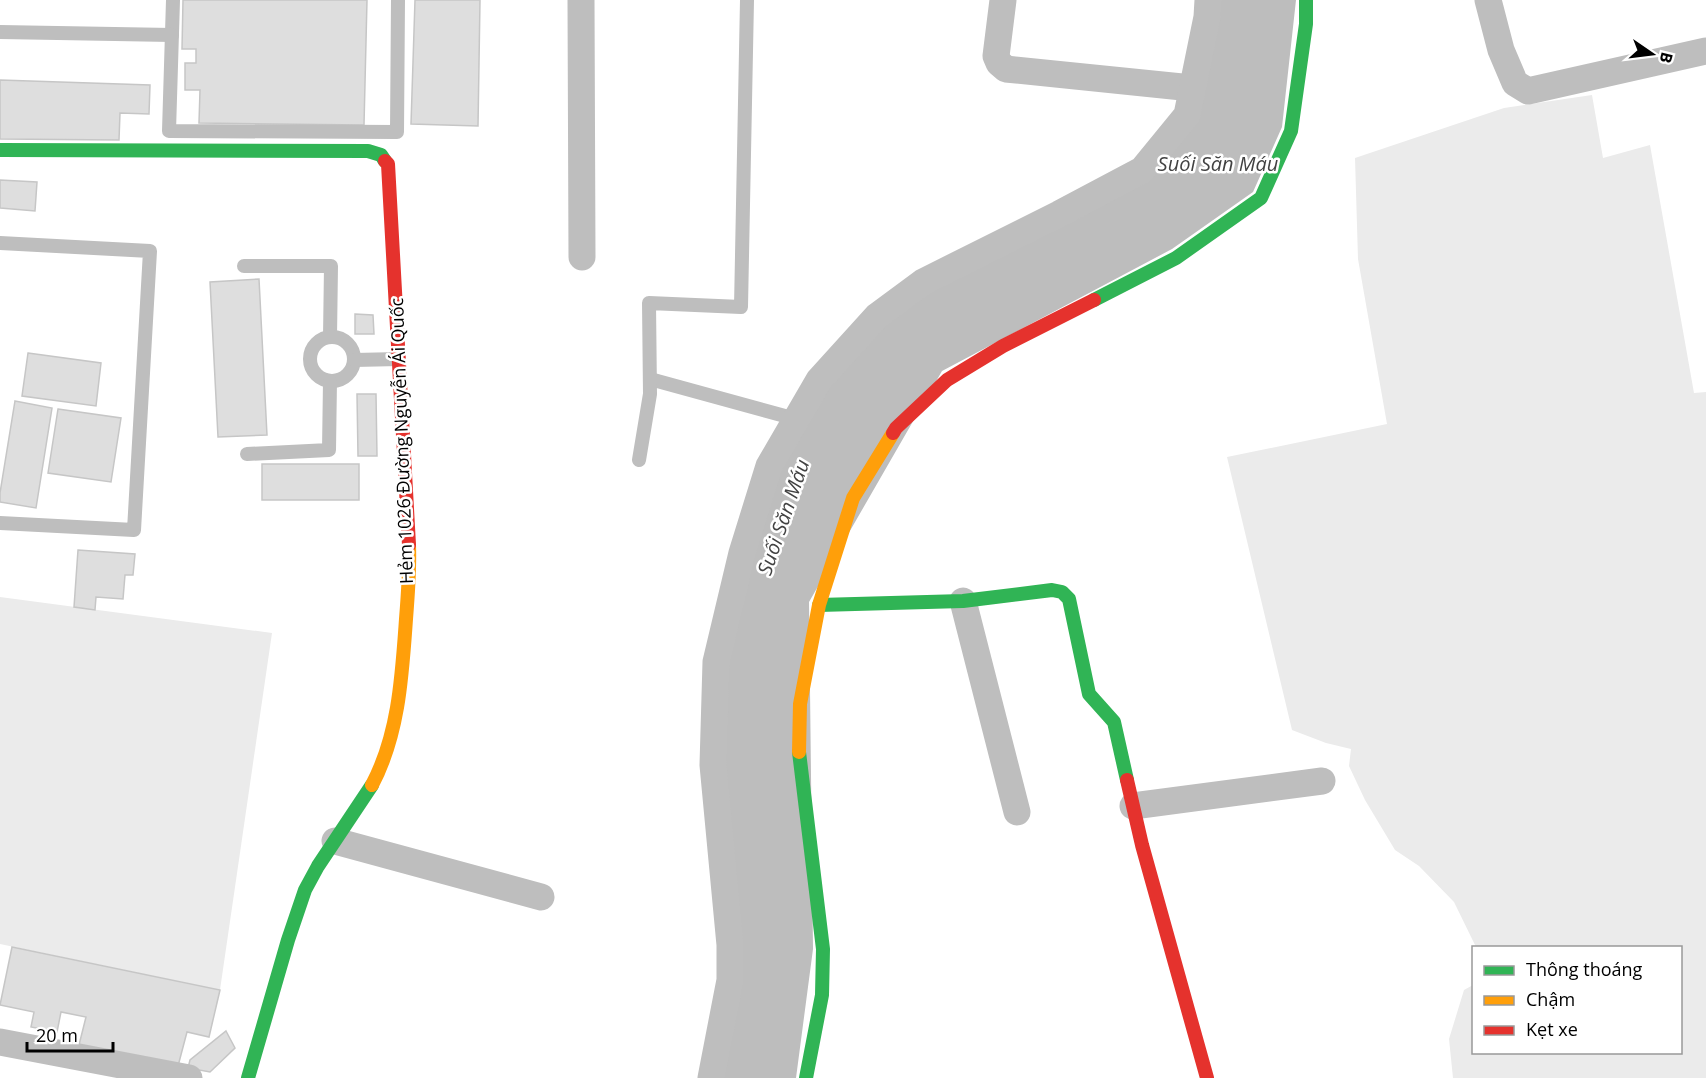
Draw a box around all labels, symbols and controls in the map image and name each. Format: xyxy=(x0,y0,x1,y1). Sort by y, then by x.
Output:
north arrow xyxy=(1622,24,1682,84)
text: B xyxy=(1655,50,1679,66)
water label: Suối Săn Máu xyxy=(1158,150,1278,177)
street label: Hẻm 1026 Đường Nguyễn Ái Quốc xyxy=(384,297,418,585)
water label: Suối Săn Máu xyxy=(751,456,815,578)
legend xyxy=(1472,946,1682,1054)
text: Thông thoáng xyxy=(1526,957,1643,981)
text: Chậm xyxy=(1526,987,1575,1011)
scale bar xyxy=(27,1015,112,1053)
text: Kẹt xe xyxy=(1526,1017,1578,1041)
text: 20 m xyxy=(36,1023,78,1047)

